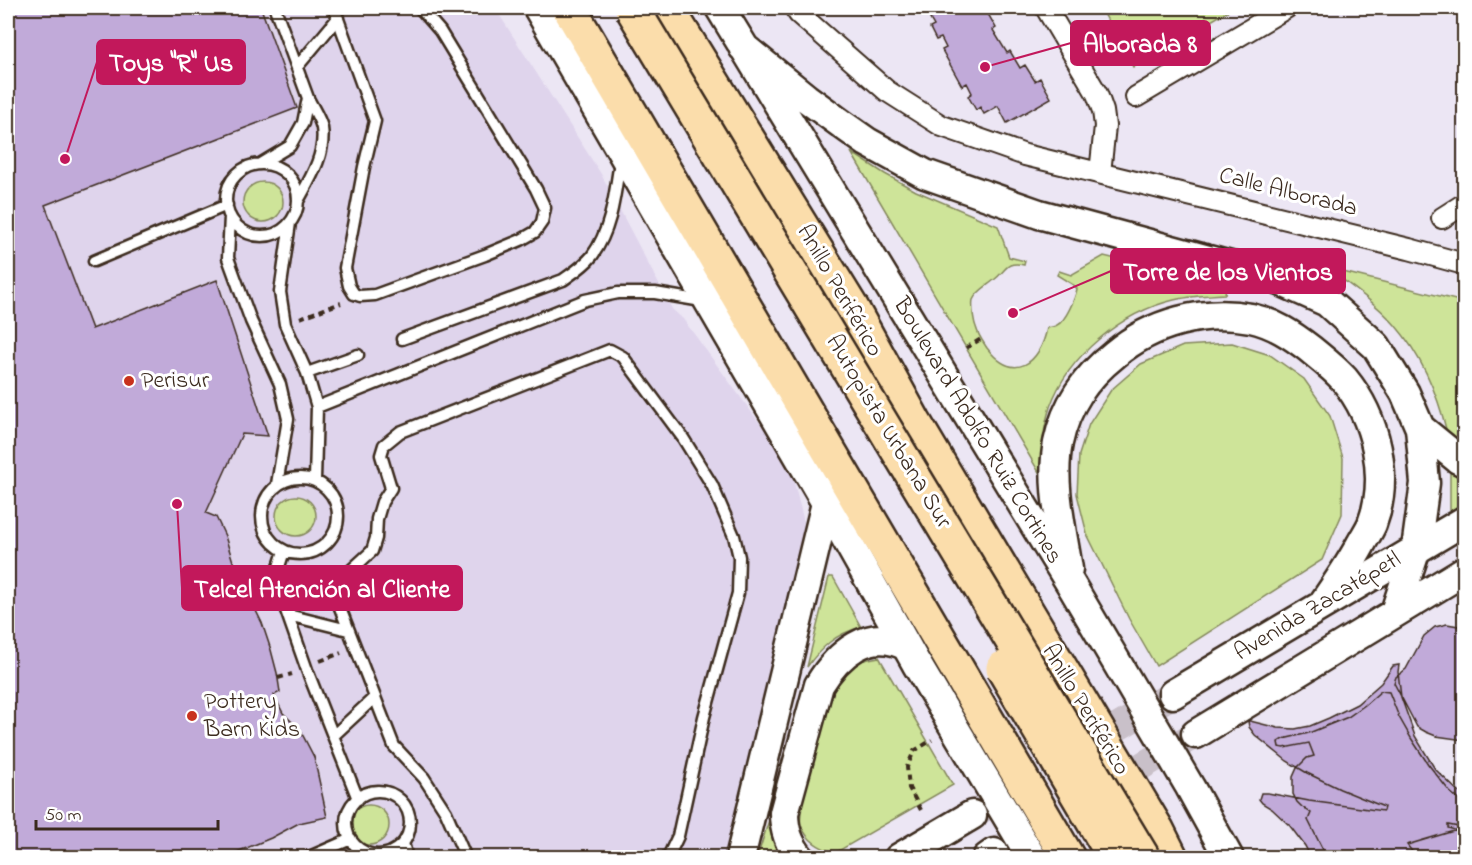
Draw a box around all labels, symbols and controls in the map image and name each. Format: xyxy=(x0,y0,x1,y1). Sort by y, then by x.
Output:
callout: Alborada 8 xyxy=(1071,21,1210,65)
text: Alborada 8 xyxy=(1083,27,1198,65)
callout: Toys "R" Us xyxy=(97,40,245,84)
text: Toys "R" Us xyxy=(109,46,233,84)
street label: Calle Alborada xyxy=(1215,159,1361,227)
street label: Anillo Periférico xyxy=(787,218,891,364)
callout: Torre de los Vientos xyxy=(1111,249,1345,293)
text: Torre de los Vientos xyxy=(1123,255,1333,293)
street label: Boulevard Adolfo Ruiz Cortines xyxy=(883,290,1071,571)
street label: Autopista Urbana Sur xyxy=(816,328,960,536)
place label: Perisur xyxy=(141,364,210,399)
marker: Perisur xyxy=(122,374,136,388)
street label: Avenida Zacatépetl xyxy=(1228,543,1408,671)
callout: Telcel Atención al Cliente xyxy=(182,566,462,610)
text: Telcel Atención al Cliente xyxy=(194,572,452,610)
street label: Anillo Periférico xyxy=(1032,638,1138,782)
place label: Pottery Barn Kids xyxy=(203,685,300,748)
marker: Pottery Barn Kids xyxy=(185,709,199,723)
scale bar xyxy=(36,793,218,831)
text: 50 m xyxy=(45,803,82,829)

